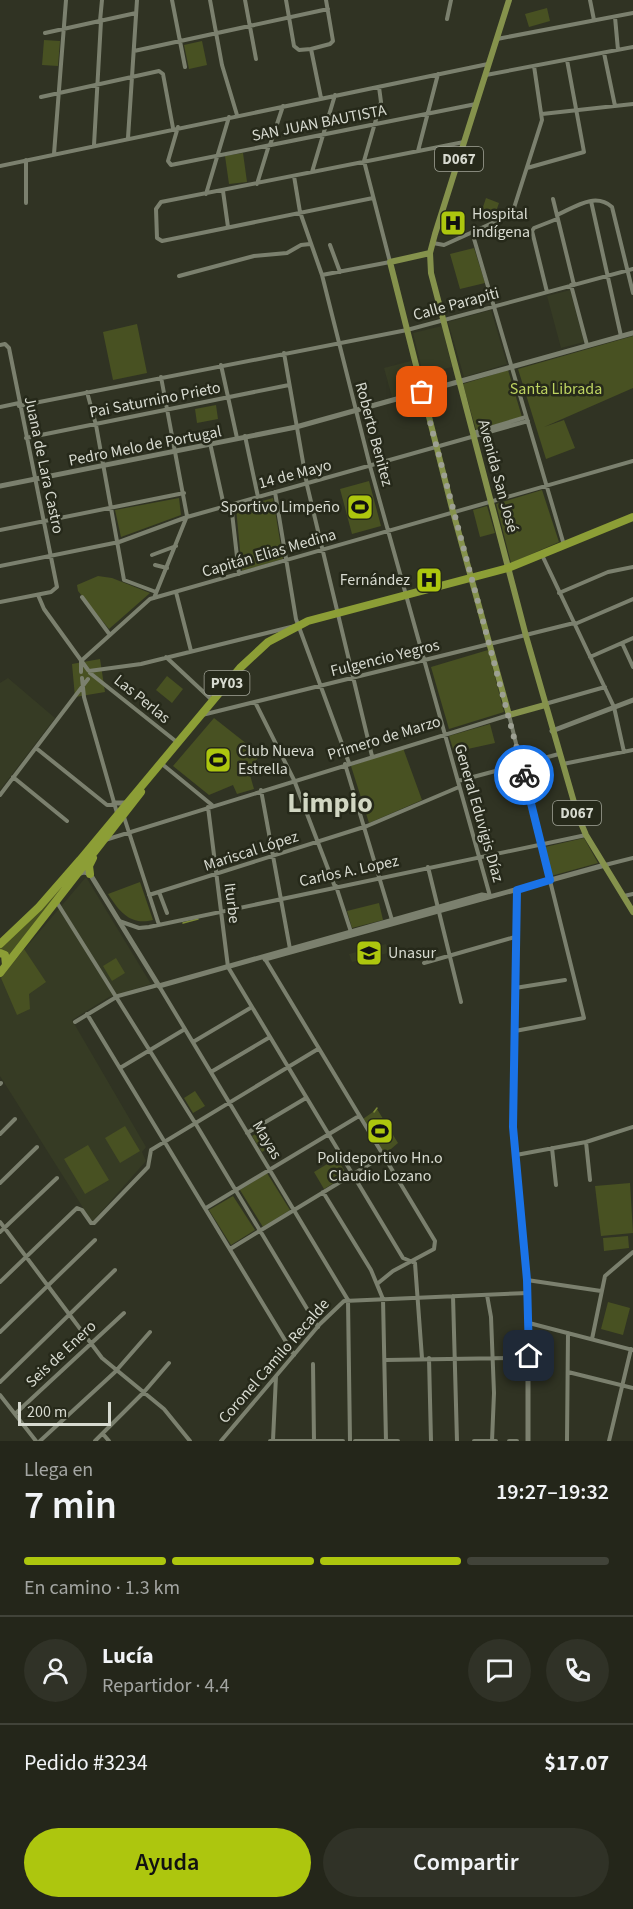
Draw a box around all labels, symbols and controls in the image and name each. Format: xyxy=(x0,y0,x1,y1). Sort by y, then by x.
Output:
street label: SAN JUAN BAUTISTA xyxy=(250,99,388,147)
road number: D067 xyxy=(435,147,483,171)
place label: Hospital indígena xyxy=(472,203,530,243)
hospital icon: Hospital indígena xyxy=(438,208,468,238)
street label: Calle Parapiti xyxy=(410,282,502,326)
pin xyxy=(396,366,447,417)
icon: bag xyxy=(405,375,438,408)
street label: Pai Saturnino Prieto xyxy=(88,377,222,423)
park label: Santa Librada xyxy=(510,378,602,400)
street label: Roberto Benitez xyxy=(350,379,399,489)
street label: Juana de Lara Castro xyxy=(19,394,69,536)
street label: Avenida San José xyxy=(472,417,524,535)
street label: Pedro Melo de Portugal xyxy=(67,420,223,472)
street label: 14 de Mayo xyxy=(256,454,334,494)
sports icon: Sportivo Limpeño xyxy=(345,492,375,522)
place label: Sportivo Limpeño xyxy=(221,496,340,518)
street label: Capitán Elias Medina xyxy=(199,523,339,583)
hospital icon: Fernández xyxy=(414,565,444,595)
place label: Fernández xyxy=(340,569,410,591)
street label: Fulgencio Yegros xyxy=(328,634,442,682)
street label: Las Perlas xyxy=(109,669,175,729)
road number: PY03 xyxy=(204,671,250,695)
street label: Primero de Marzo xyxy=(325,710,443,766)
place label: Club Nueva Estrella xyxy=(238,740,314,780)
street label: General Eduvigis Díaz xyxy=(449,741,509,885)
sports icon: Club Nueva Estrella xyxy=(203,745,233,775)
courier xyxy=(494,745,554,805)
icon: bike xyxy=(508,759,541,792)
district label: Limpio xyxy=(287,783,373,823)
road number: D067 xyxy=(553,801,601,825)
street label: Mariscal López xyxy=(201,825,301,877)
street label: Carlos A. Lopez xyxy=(297,850,401,892)
street label: Iturbe xyxy=(219,881,245,925)
school or university icon: Unasur xyxy=(354,938,384,968)
place label: Unasur xyxy=(388,942,437,964)
street label: Mayas xyxy=(247,1116,287,1164)
sports icon: Polideportivo Hn.o Claudio Lozano xyxy=(365,1116,395,1146)
place label: Polideportivo Hn.o Claudio Lozano xyxy=(317,1147,443,1187)
street label: Coronel Camilo Recalde xyxy=(213,1294,335,1428)
street label: Seis de Enero xyxy=(21,1315,101,1393)
pin xyxy=(503,1330,554,1381)
icon: home xyxy=(512,1339,545,1372)
scale bar xyxy=(18,1399,111,1426)
text: 200 m xyxy=(27,1401,67,1423)
text: Llega en xyxy=(24,1456,93,1484)
text: 19:27–19:32 xyxy=(496,1476,609,1508)
text: 7 min xyxy=(24,1478,117,1534)
text: En camino · 1.3 km xyxy=(24,1574,180,1602)
button: person xyxy=(24,1639,87,1702)
button: chat xyxy=(468,1639,531,1702)
button: phone xyxy=(546,1639,609,1702)
text: Lucía xyxy=(102,1640,154,1672)
text: Repartidor · 4.4 xyxy=(102,1672,229,1700)
text: Pedido #3234 xyxy=(24,1747,148,1779)
text: $17.07 xyxy=(544,1747,609,1779)
button: Ayuda xyxy=(24,1828,311,1897)
button: Compartir xyxy=(323,1828,609,1897)

